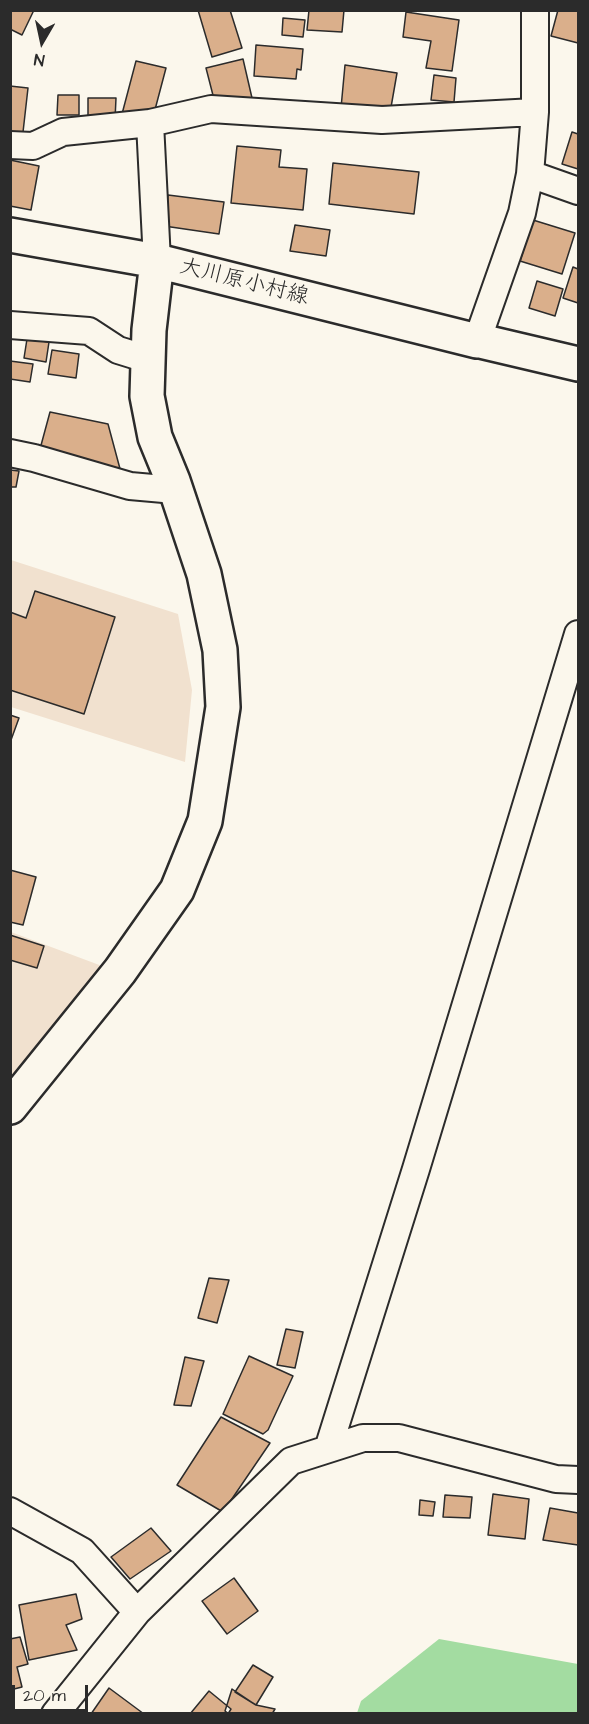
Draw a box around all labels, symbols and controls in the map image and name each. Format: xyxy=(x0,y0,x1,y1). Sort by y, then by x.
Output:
north arrow xyxy=(12,12,72,72)
text: N xyxy=(33,48,46,71)
street label: 大川原小村線 xyxy=(177,254,311,312)
scale bar xyxy=(15,1673,92,1711)
text: 20 m xyxy=(23,1683,66,1708)

